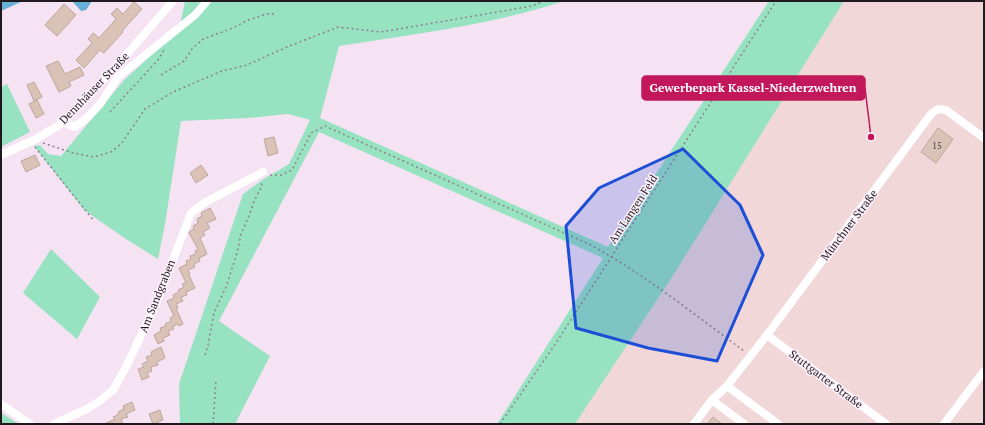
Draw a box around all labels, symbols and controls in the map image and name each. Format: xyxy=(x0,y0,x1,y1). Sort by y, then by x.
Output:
street label: Dennhäuser Straße xyxy=(56,49,132,127)
callout: Gewerbepark Kassel-Niederzwehren xyxy=(642,76,865,100)
text: Gewerbepark Kassel-Niederzwehren xyxy=(649,80,857,95)
house number: 15 xyxy=(932,140,942,152)
street label: Am Langen Feld xyxy=(606,172,660,246)
street label: Münchner Straße xyxy=(818,186,881,263)
street label: Am Sandgraben xyxy=(136,257,178,335)
street label: Stuttgarter Straße xyxy=(786,347,866,412)

